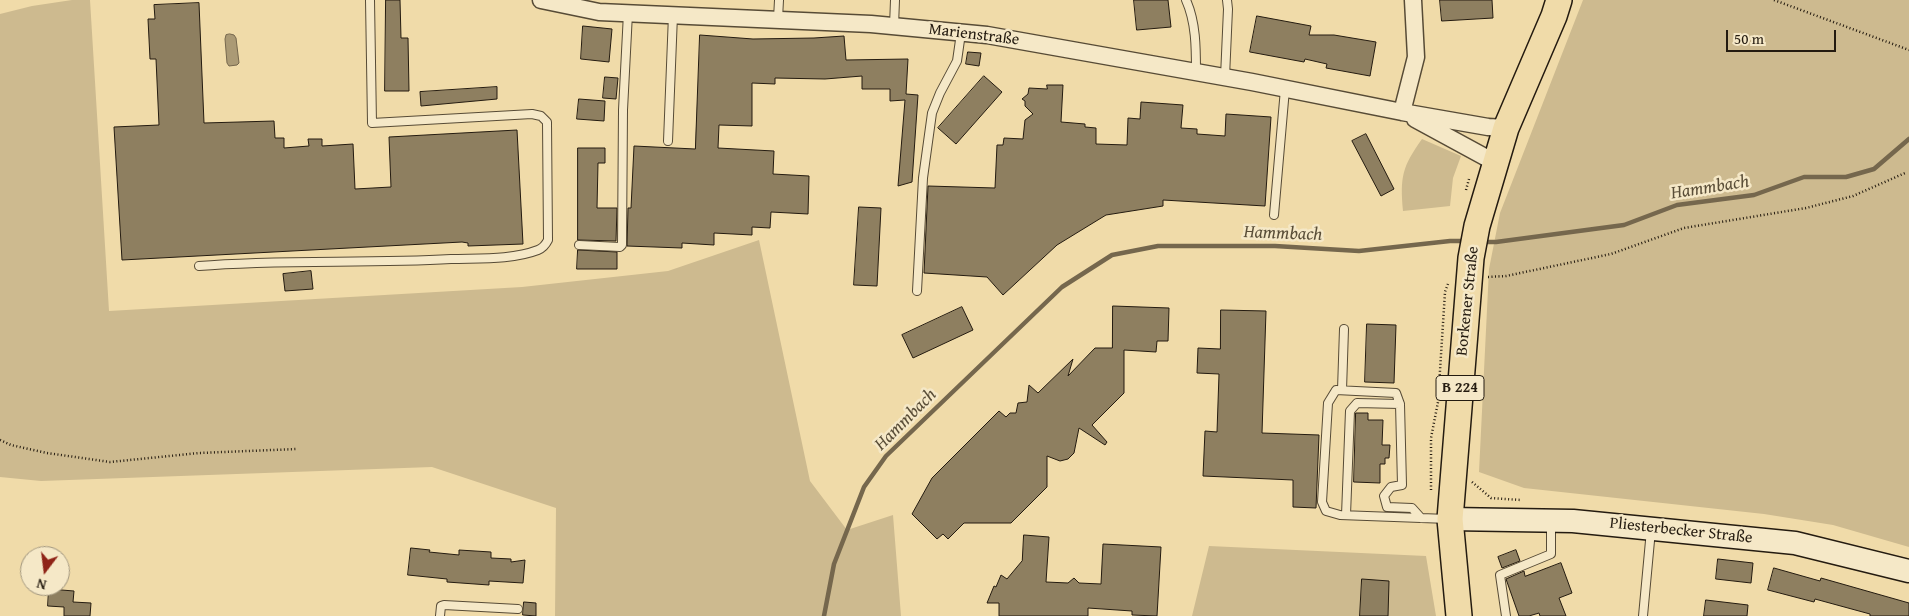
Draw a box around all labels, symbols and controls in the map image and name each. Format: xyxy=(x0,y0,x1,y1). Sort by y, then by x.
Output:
street label: Marienstraße xyxy=(928,20,1020,50)
scale bar xyxy=(1729,20,1839,52)
text: 50 m xyxy=(1734,28,1764,49)
water label: Hammbach xyxy=(1669,171,1751,205)
water label: Hammbach xyxy=(1243,222,1323,246)
street label: Borkener Straße xyxy=(1453,245,1483,357)
road number: B 224 xyxy=(1436,376,1484,400)
water label: Hammbach xyxy=(871,385,941,455)
street label: Pliesterbecker Straße xyxy=(1609,514,1753,548)
north arrow xyxy=(20,546,70,596)
text: N xyxy=(34,574,48,595)

